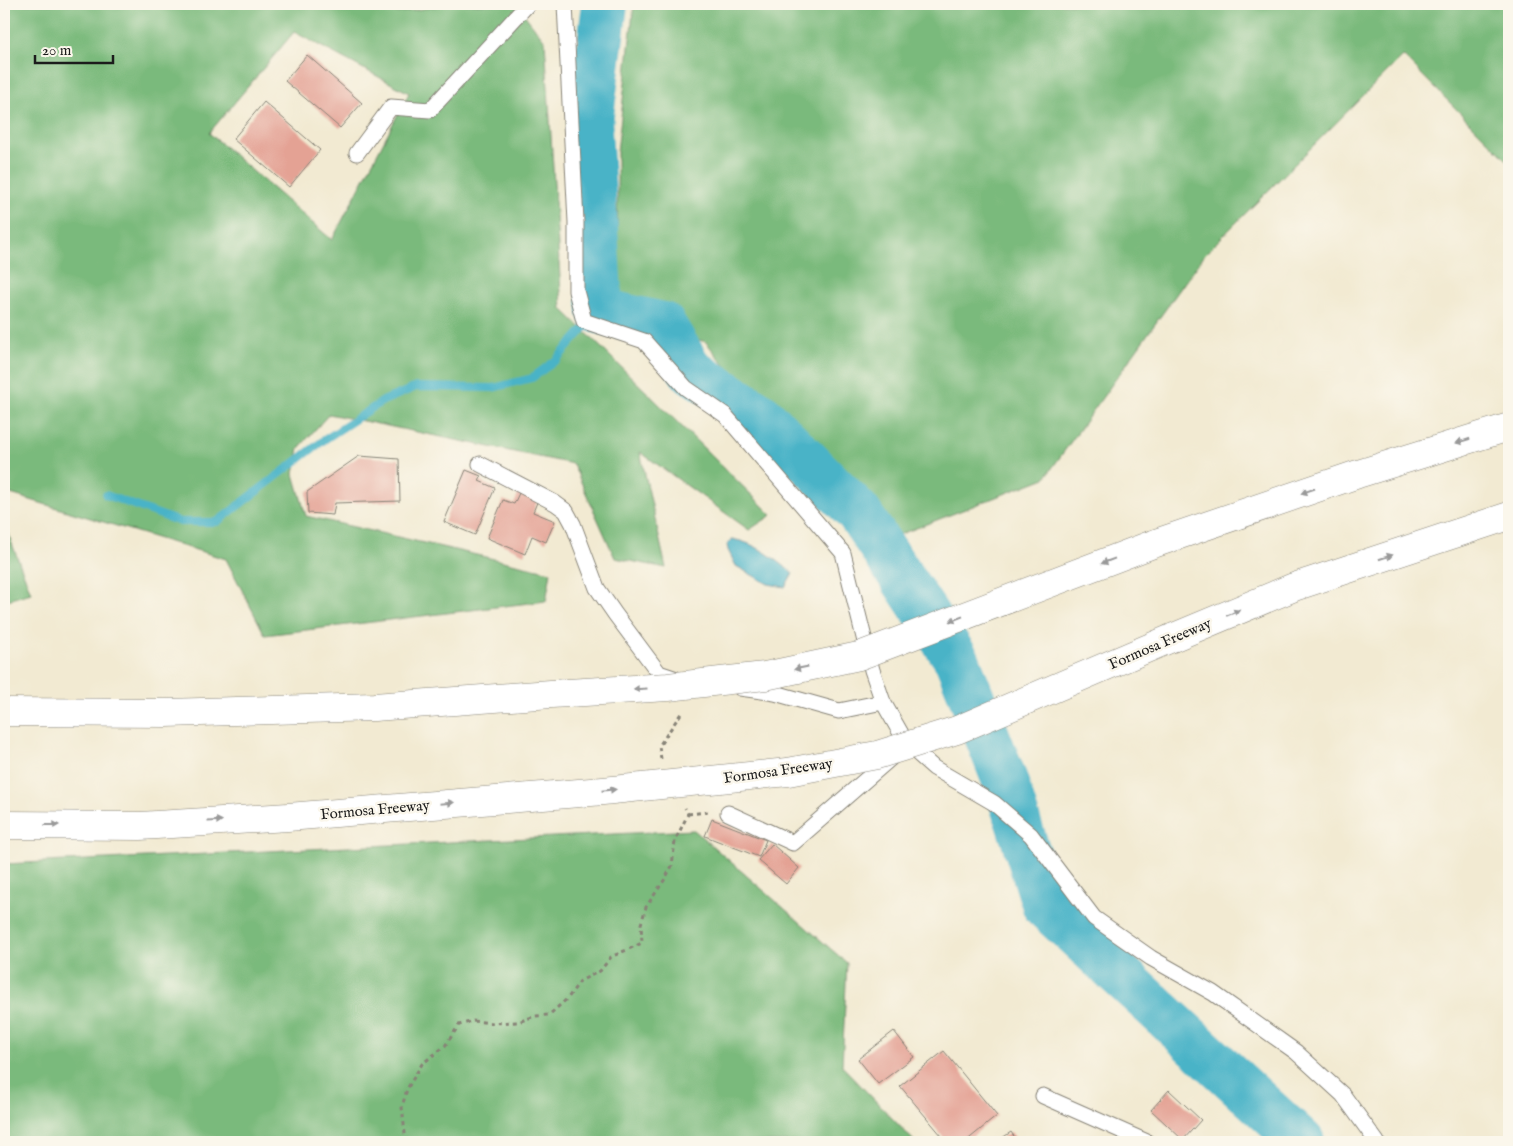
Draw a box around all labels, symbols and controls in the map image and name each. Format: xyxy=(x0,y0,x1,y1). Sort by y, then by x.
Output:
scale bar xyxy=(35,32,112,64)
text: 20 m xyxy=(42,41,72,60)
one-way arrow xyxy=(1455,438,1470,446)
one-way arrow xyxy=(1300,487,1315,495)
one-way arrow xyxy=(1379,552,1394,560)
one-way arrow xyxy=(1100,557,1115,565)
one-way arrow xyxy=(1226,608,1240,616)
street label: Formosa Freeway xyxy=(1106,614,1215,674)
one-way arrow xyxy=(948,615,963,623)
one-way arrow xyxy=(794,664,809,672)
one-way arrow xyxy=(632,685,648,693)
street label: Formosa Freeway xyxy=(722,754,834,788)
one-way arrow xyxy=(601,786,617,794)
street label: Formosa Freeway xyxy=(319,796,431,824)
one-way arrow xyxy=(439,799,455,807)
one-way arrow xyxy=(207,817,223,825)
one-way arrow xyxy=(45,821,61,829)

